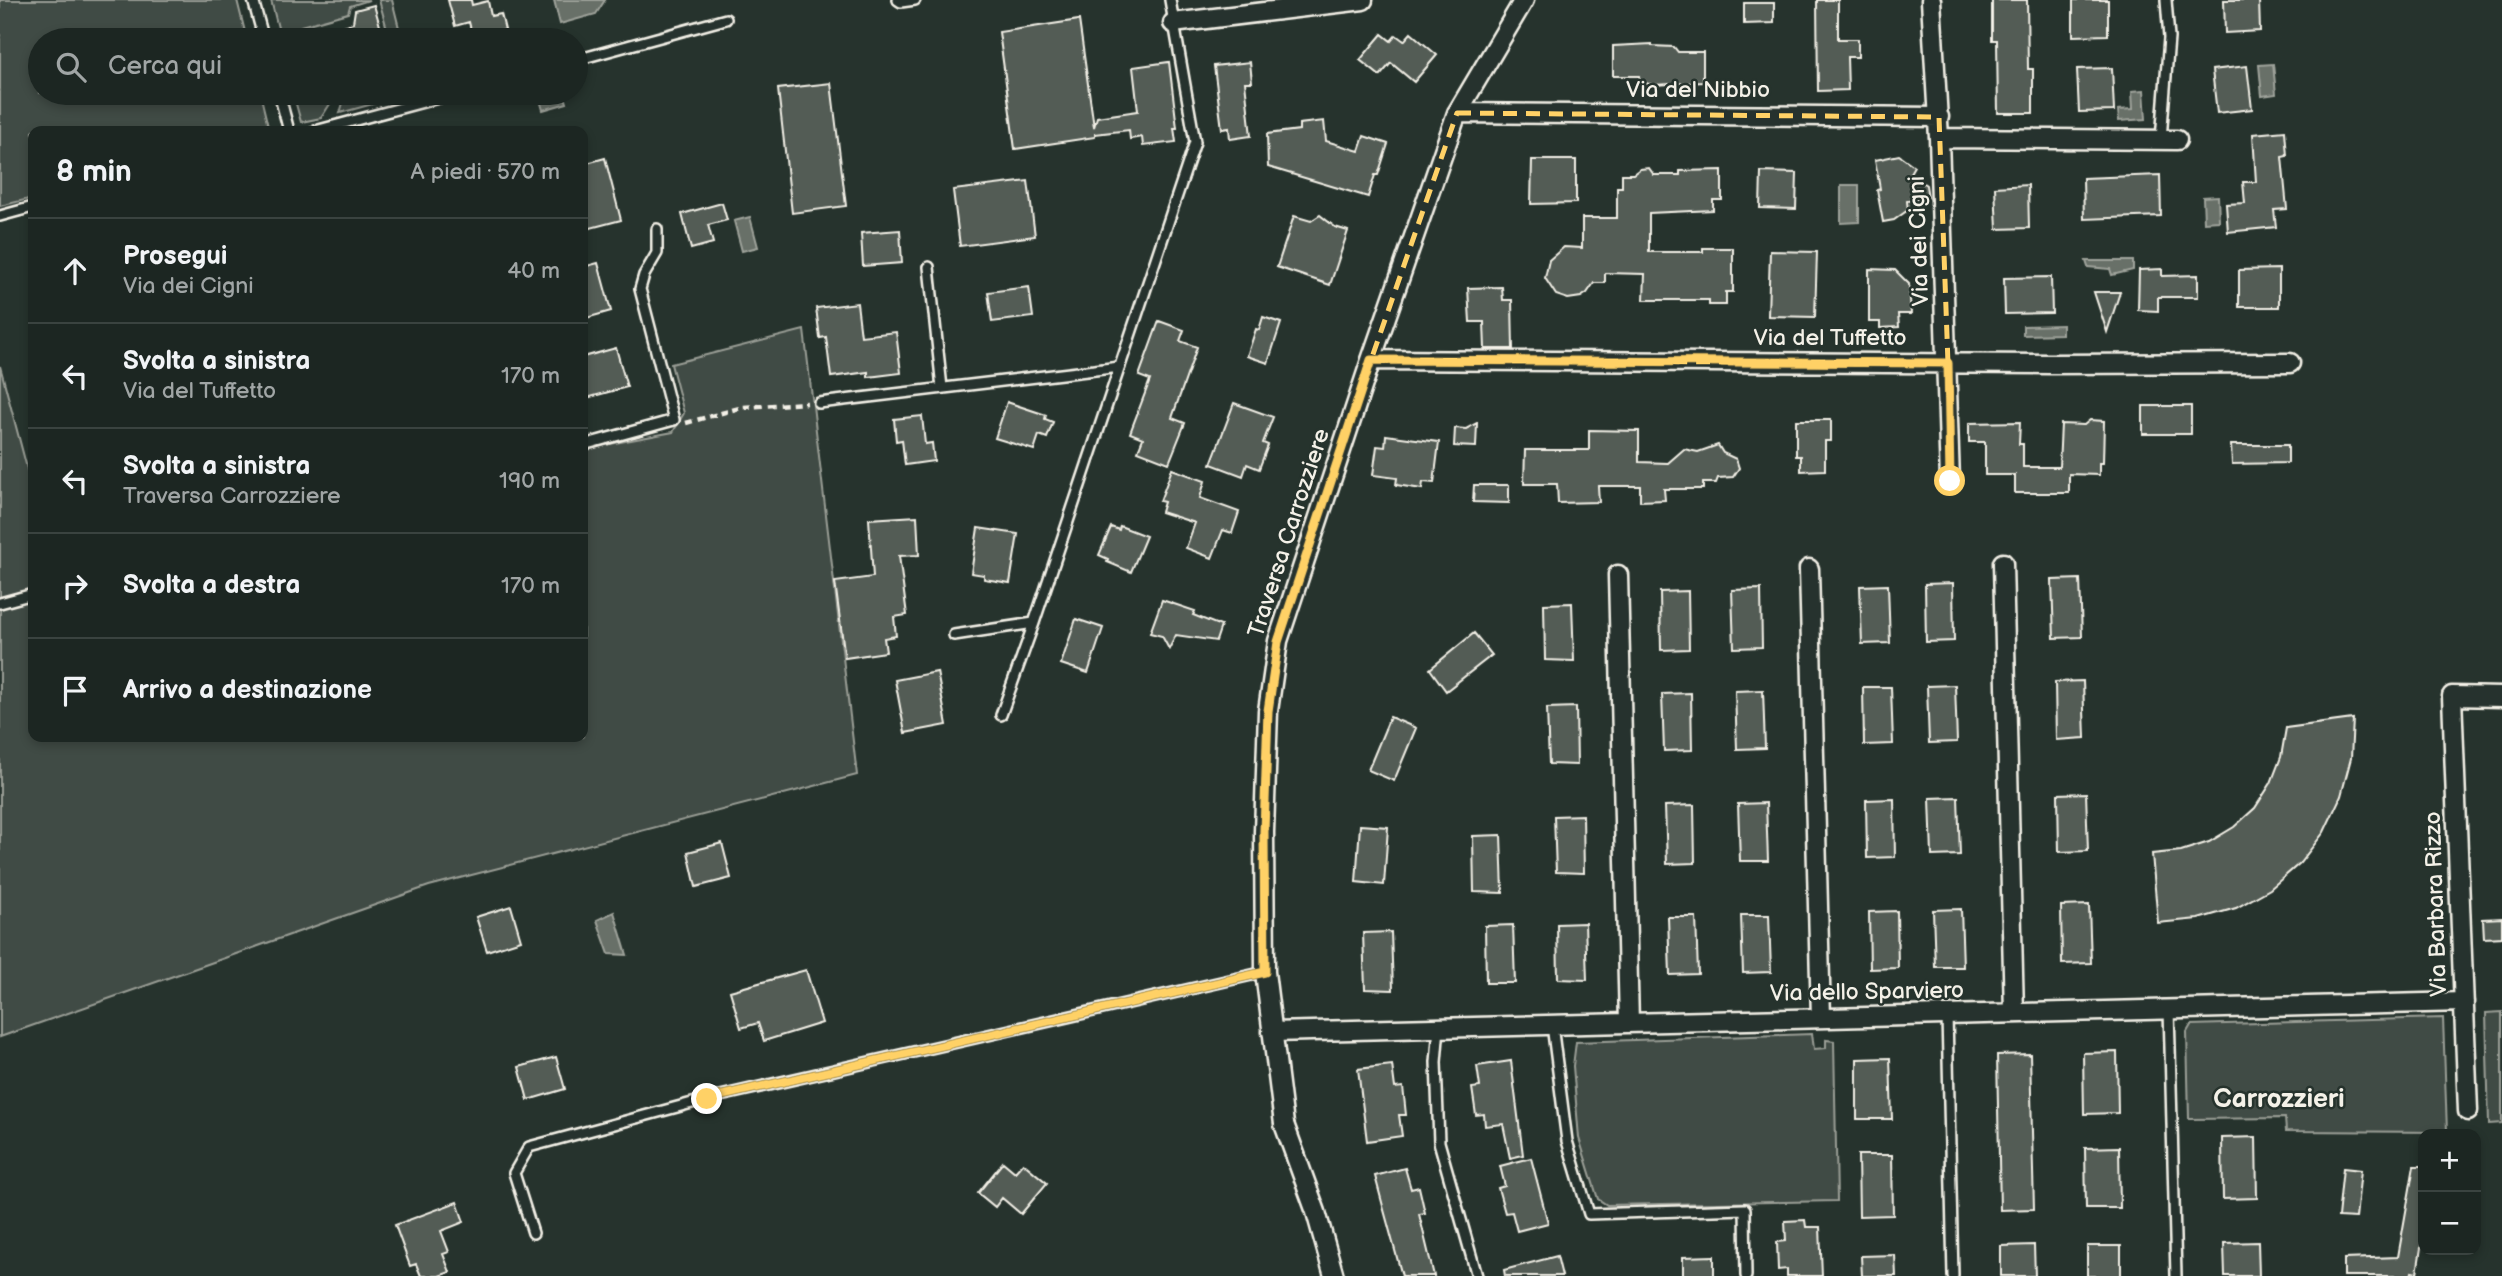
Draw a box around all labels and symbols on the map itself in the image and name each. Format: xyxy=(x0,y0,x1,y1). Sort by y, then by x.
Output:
street label: Via del Nibbio xyxy=(1626,76,1770,104)
street label: Via dei Cigni xyxy=(1903,175,1935,307)
street label: Via del Tuffetto xyxy=(1754,324,1906,352)
street label: Traversa Carrozziere xyxy=(1242,425,1336,641)
route start xyxy=(1934,465,1965,496)
street label: Via Barbara Rizzo xyxy=(2419,811,2453,997)
street label: Via dello Sparviero xyxy=(1770,976,1964,1008)
route end xyxy=(691,1083,722,1114)
district label: Carrozzieri xyxy=(2213,1084,2345,1115)

